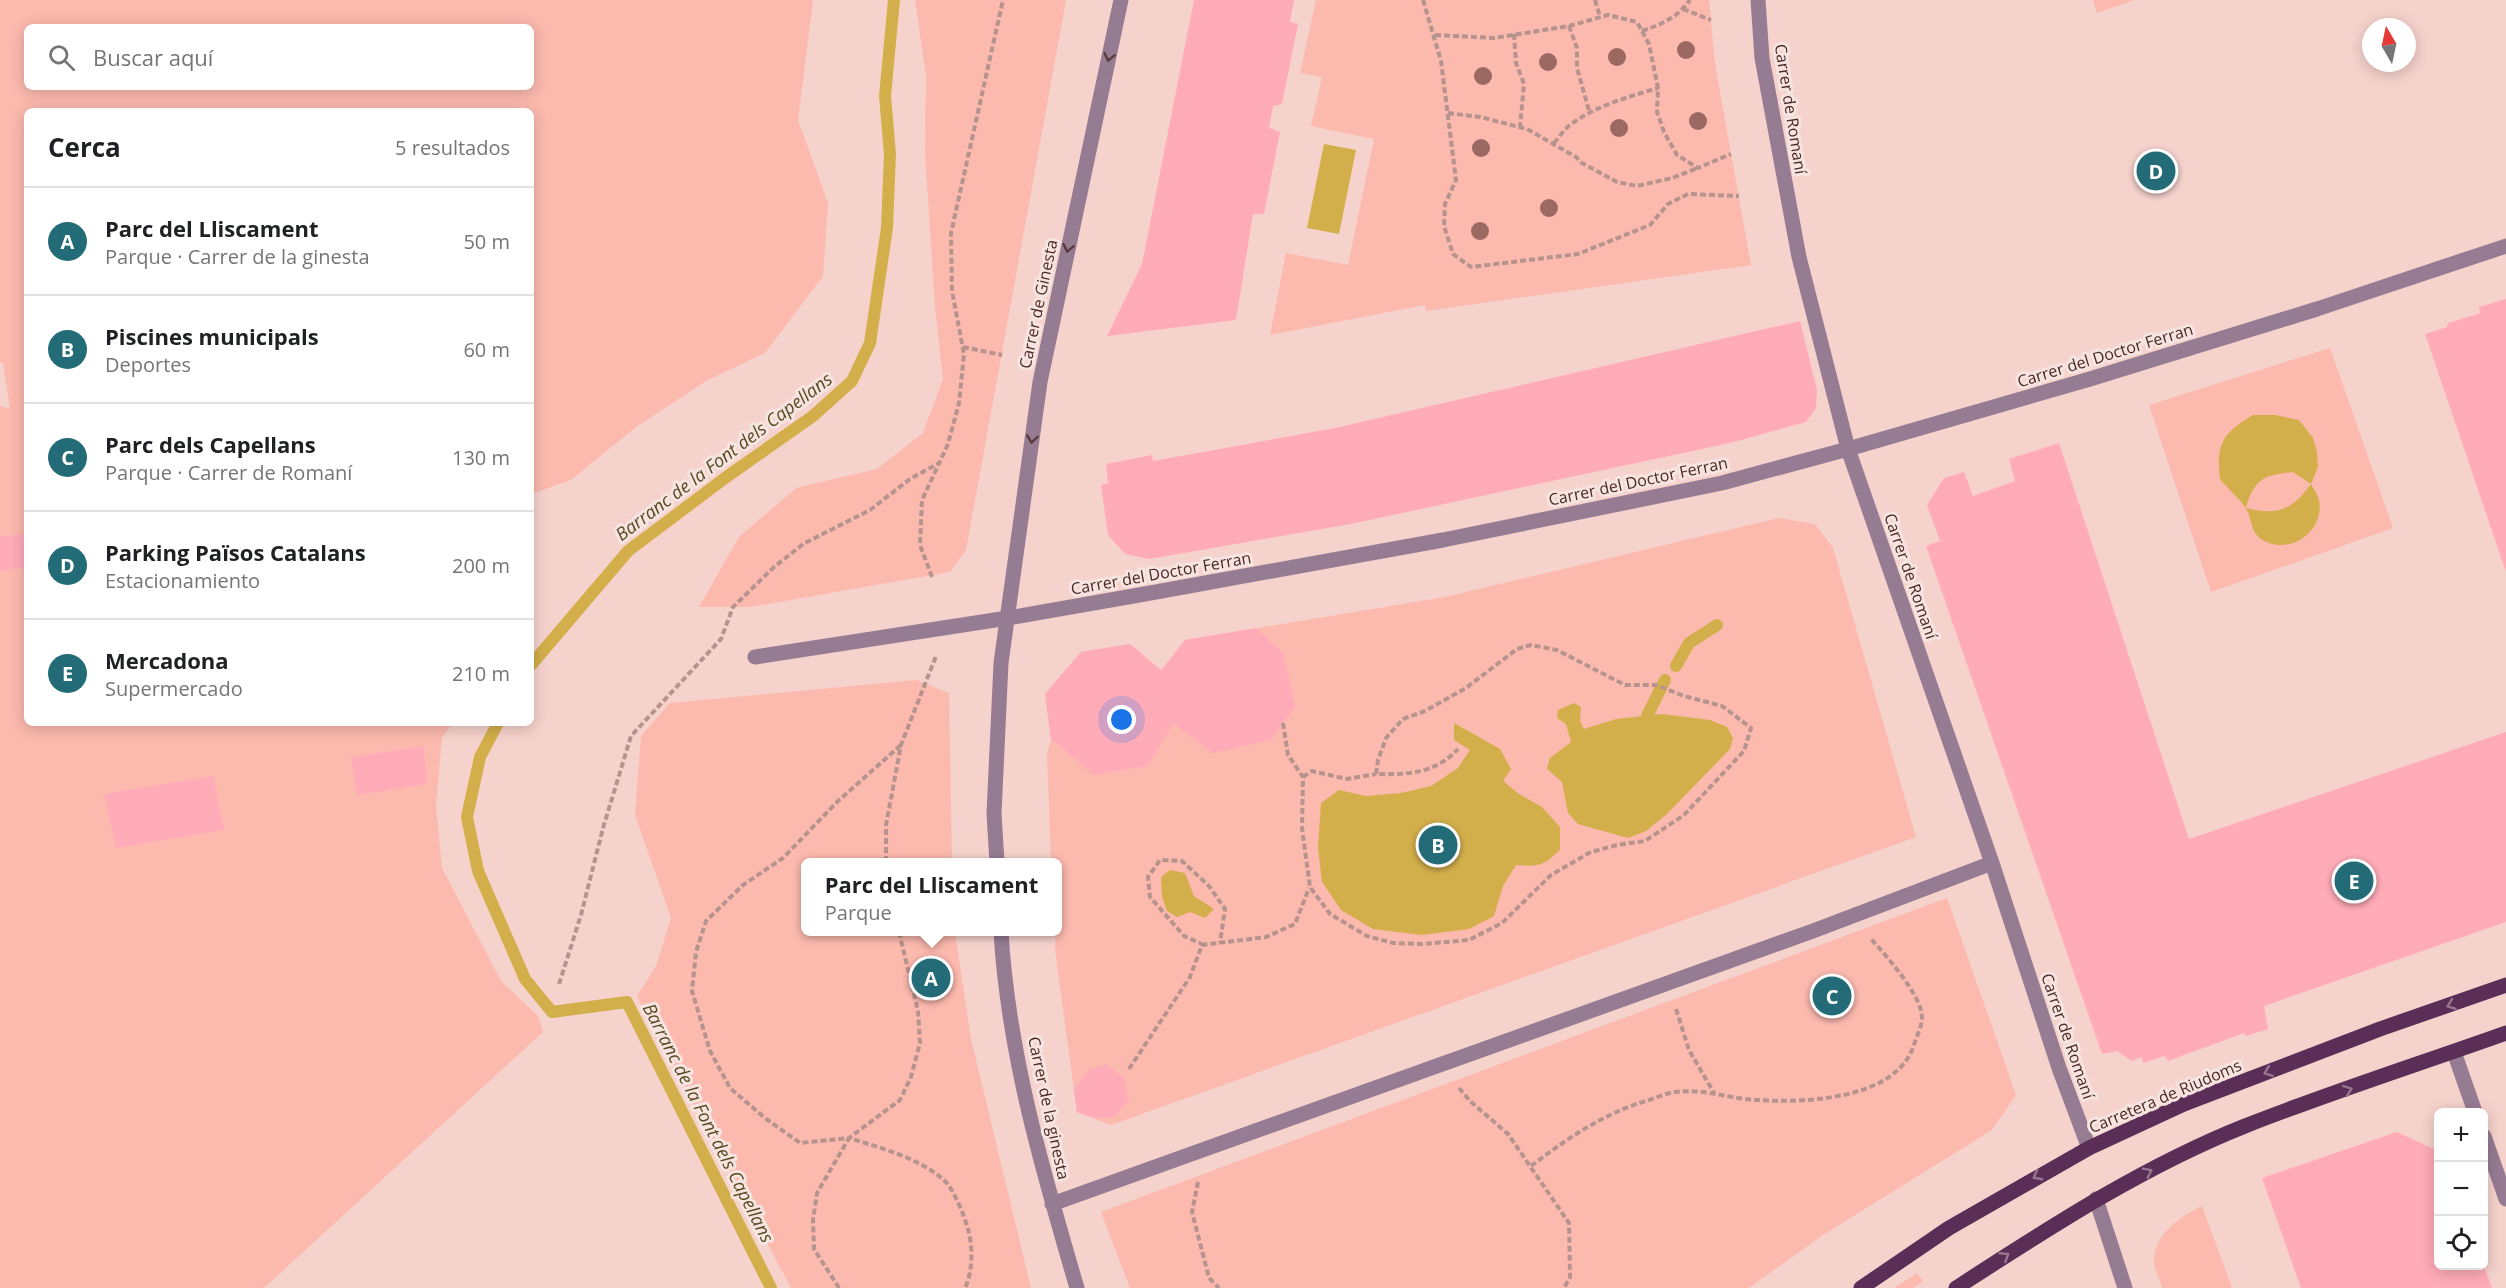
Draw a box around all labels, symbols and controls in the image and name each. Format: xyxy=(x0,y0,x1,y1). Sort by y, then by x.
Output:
north arrow xyxy=(2362,18,2416,72)
search box xyxy=(24,24,534,90)
icon: search xyxy=(45,41,78,74)
text: Buscar aquí xyxy=(93,42,213,72)
street label: Carrer de Romaní xyxy=(1770,42,1812,177)
one-way arrow xyxy=(1103,52,1116,62)
text: Cerca xyxy=(48,129,121,165)
text: 5 resultados xyxy=(395,134,510,161)
pin: D xyxy=(2136,148,2176,194)
text: Parc del Lliscament xyxy=(105,213,318,243)
text: A xyxy=(61,228,74,255)
text: 50 m xyxy=(463,228,510,255)
street label: Carrer de Ginesta xyxy=(1014,237,1062,371)
text: Parque · Carrer de la ginesta xyxy=(105,243,370,270)
one-way arrow xyxy=(1063,243,1076,253)
street label: Carrer del Doctor Ferran xyxy=(2014,318,2196,392)
text: Piscines municipals xyxy=(105,321,319,351)
text: B xyxy=(61,336,74,363)
text: 60 m xyxy=(463,336,510,363)
text: Deportes xyxy=(105,351,191,378)
water label: Barranc de la Font dels Capellans xyxy=(610,367,837,546)
text: Parc dels Capellans xyxy=(105,429,316,459)
one-way arrow xyxy=(1027,435,1039,444)
text: C xyxy=(61,444,74,471)
text: 130 m xyxy=(452,444,510,471)
street label: Carrer del Doctor Ferran xyxy=(1546,451,1730,511)
text: Parque · Carrer de Romaní xyxy=(105,459,352,486)
street label: Carrer de Romaní xyxy=(1879,510,1943,643)
text: Parking Països Catalans xyxy=(105,537,366,567)
street label: Carrer del Doctor Ferran xyxy=(1069,546,1253,600)
text: D xyxy=(60,552,75,579)
text: 200 m xyxy=(452,552,510,579)
text: Estacionamiento xyxy=(105,567,260,594)
text: Mercadona xyxy=(105,645,229,675)
text: E xyxy=(62,660,73,687)
text: 210 m xyxy=(452,660,510,687)
text: Supermercado xyxy=(105,675,243,702)
your location xyxy=(1107,705,1136,734)
pin: B xyxy=(1418,822,1458,868)
popup xyxy=(801,858,1062,936)
pin: E xyxy=(2334,858,2374,904)
text: Parc del Lliscament xyxy=(825,869,1038,899)
text: Parque xyxy=(825,899,892,926)
pin: A xyxy=(912,956,950,1000)
street label: Carrer de Romaní xyxy=(2036,970,2100,1103)
pin: C xyxy=(1812,974,1852,1018)
one-way arrow xyxy=(2446,997,2457,1010)
water label: Barranc de la Font dels Capellans xyxy=(638,999,780,1247)
street label: Carrer de la ginesta xyxy=(1023,1035,1075,1181)
street label: Carretera de Riudoms xyxy=(2085,1054,2245,1138)
one-way arrow xyxy=(2263,1065,2274,1078)
one-way arrow xyxy=(2342,1084,2352,1097)
map controls xyxy=(2434,1108,2488,1270)
button: + xyxy=(2434,1108,2488,1162)
button: − xyxy=(2434,1162,2488,1216)
one-way arrow xyxy=(2142,1168,2153,1179)
one-way arrow xyxy=(2033,1169,2043,1180)
button: locate xyxy=(2434,1216,2488,1270)
one-way arrow xyxy=(1999,1252,2010,1263)

